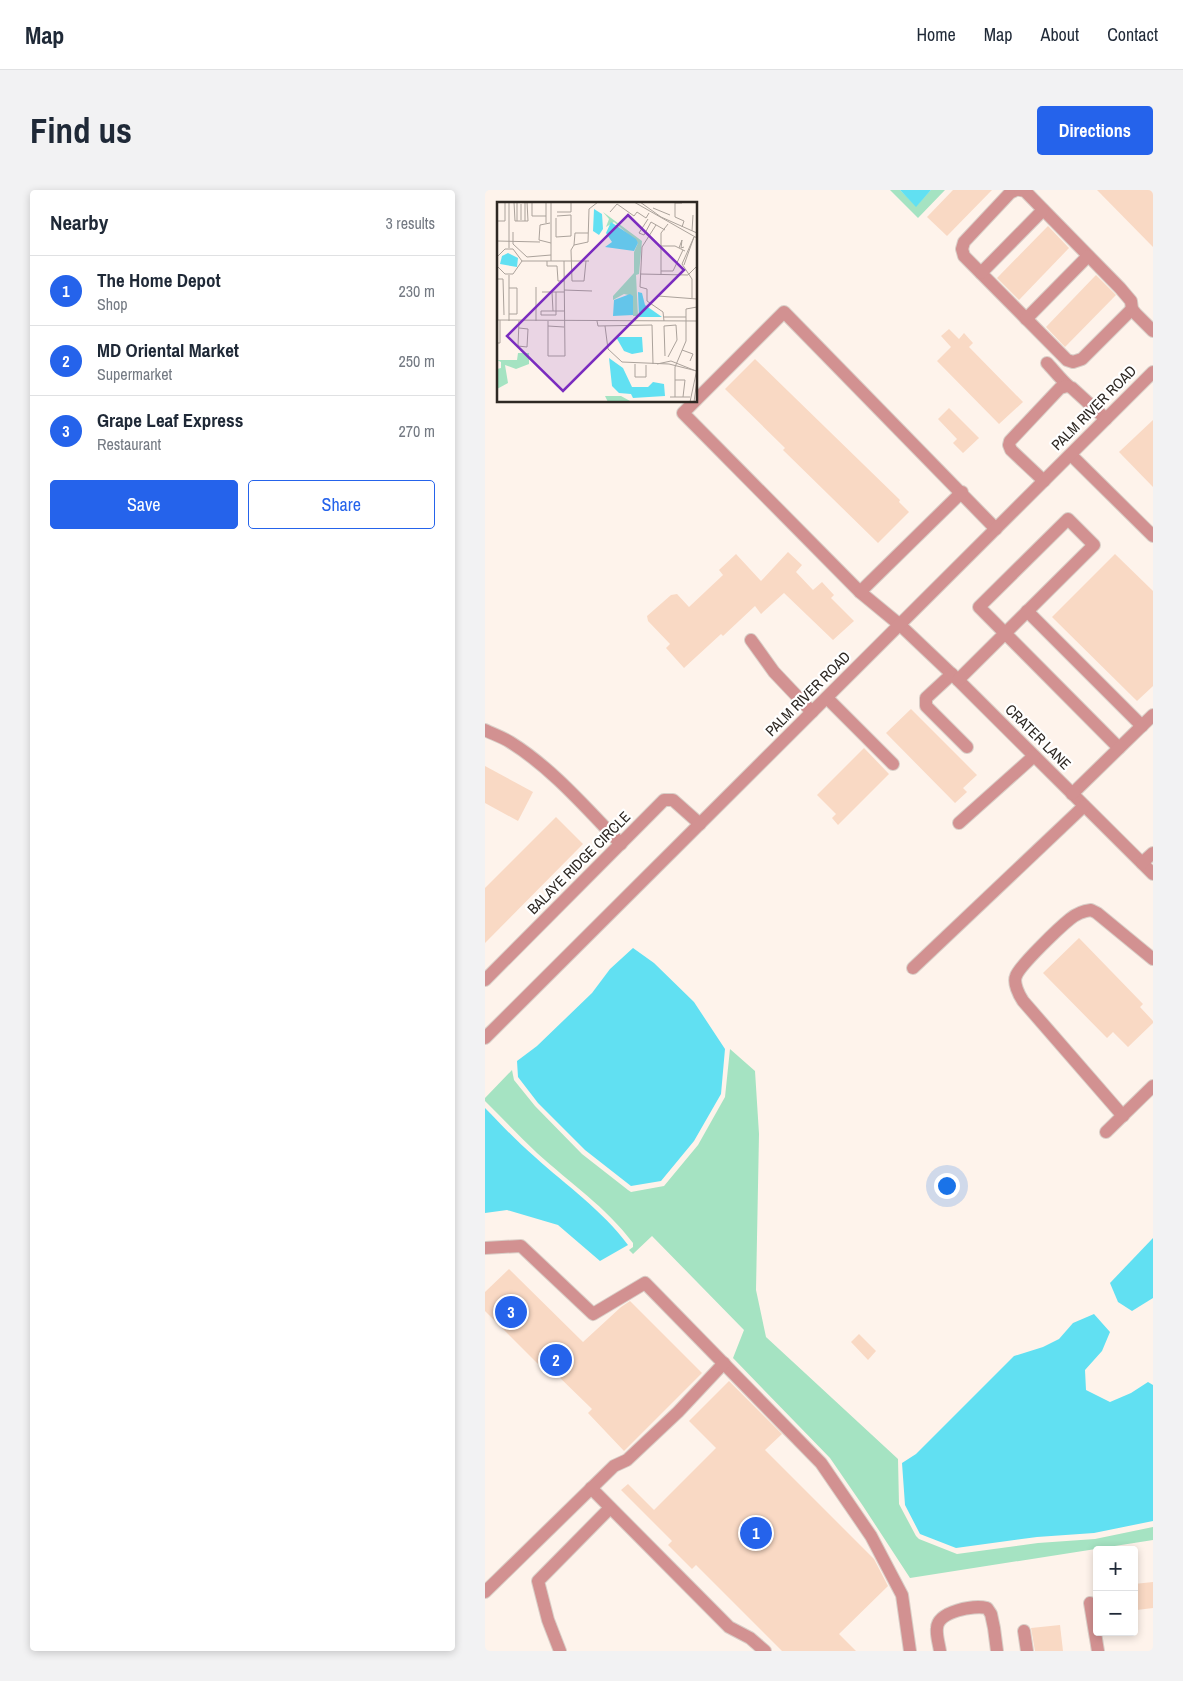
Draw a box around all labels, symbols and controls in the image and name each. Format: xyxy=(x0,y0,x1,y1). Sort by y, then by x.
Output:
text: Map xyxy=(25,19,64,51)
text: Home xyxy=(916,22,956,47)
text: Map xyxy=(984,22,1013,47)
text: About xyxy=(1041,22,1079,47)
text: Contact xyxy=(1107,22,1158,47)
button: Directions xyxy=(1037,106,1153,155)
text: Find us xyxy=(30,107,132,154)
inset map xyxy=(497,202,697,402)
text: Nearby xyxy=(50,208,108,237)
text: 3 results xyxy=(385,212,435,234)
text: The Home Depot xyxy=(97,267,221,293)
text: 1 xyxy=(62,280,70,302)
text: 230 m xyxy=(399,280,435,302)
text: Shop xyxy=(97,293,128,315)
text: MD Oriental Market xyxy=(97,337,239,363)
text: 2 xyxy=(62,350,70,372)
text: 250 m xyxy=(399,350,435,372)
street label: PALM RIVER ROAD xyxy=(1046,360,1141,455)
text: Supermarket xyxy=(97,363,172,385)
text: Grape Leaf Express xyxy=(97,407,243,433)
text: 3 xyxy=(62,420,70,442)
text: 270 m xyxy=(399,420,435,442)
text: Restaurant xyxy=(97,433,161,455)
button: Save xyxy=(50,480,238,529)
button: Share xyxy=(248,480,435,529)
street label: PALM RIVER ROAD xyxy=(760,646,855,741)
street label: CRATER LANE xyxy=(1001,699,1076,774)
street label: BALAYE RIDGE CIRCLE xyxy=(522,806,635,919)
your location xyxy=(934,1173,960,1199)
pin: 3 xyxy=(495,1293,527,1331)
pin: 2 xyxy=(540,1341,572,1379)
pin: 1 xyxy=(740,1514,772,1552)
map controls xyxy=(1093,1546,1138,1636)
button: + xyxy=(1093,1546,1138,1591)
button: − xyxy=(1093,1591,1138,1636)

